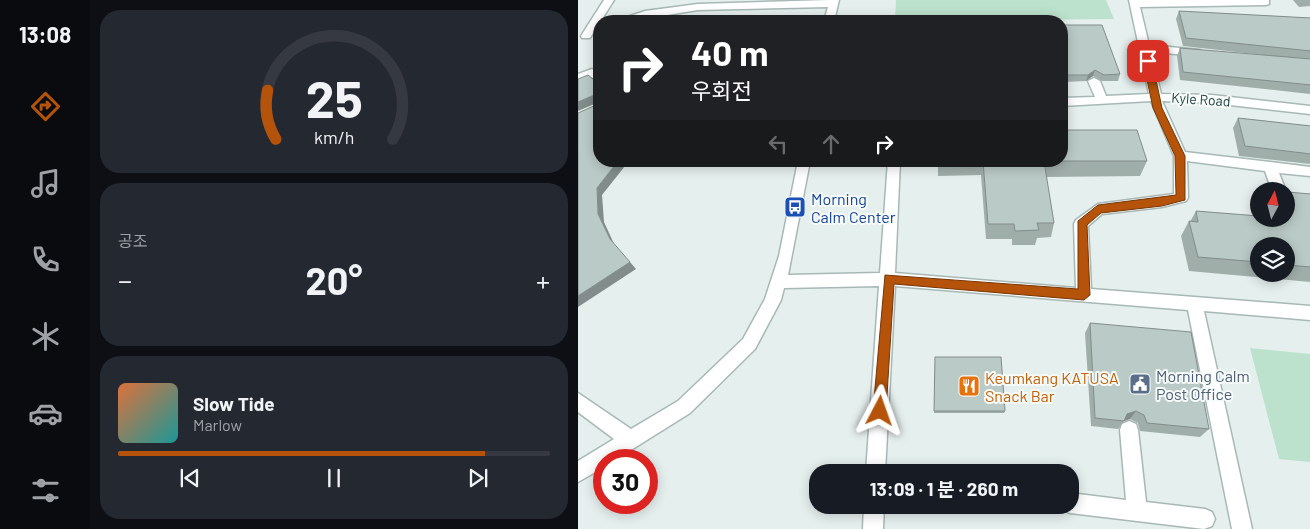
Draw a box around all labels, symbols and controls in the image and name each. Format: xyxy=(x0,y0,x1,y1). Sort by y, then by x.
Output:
text: 13:08 xyxy=(19,21,71,47)
text: 40 m xyxy=(691,31,768,73)
icon: right xyxy=(608,35,673,100)
pin xyxy=(1127,40,1169,82)
icon: arrive xyxy=(1134,47,1162,75)
text: 25 xyxy=(305,66,363,128)
text: 우회전 xyxy=(691,77,752,103)
street label: Kyle Road xyxy=(1171,88,1231,110)
icon: directions xyxy=(28,89,63,124)
text: km/h xyxy=(314,126,354,148)
icon: left xyxy=(764,130,792,158)
icon: ahead xyxy=(817,130,845,158)
icon: right xyxy=(870,130,898,158)
icon: music xyxy=(28,166,63,201)
north arrow xyxy=(1250,182,1296,228)
map controls xyxy=(1250,182,1295,282)
place label: Morning Calm Center xyxy=(811,189,896,226)
bus stop icon: Morning Calm Center xyxy=(783,195,807,219)
text: 공조 xyxy=(118,231,147,250)
button: layers xyxy=(1250,237,1295,282)
icon: phone xyxy=(28,242,63,277)
text: 20° xyxy=(305,257,363,303)
text: − xyxy=(118,263,132,297)
text: + xyxy=(536,263,550,297)
icon: climate xyxy=(28,319,63,354)
place label: Morning Calm Post Office xyxy=(1156,366,1250,403)
place label: Keumkang KATUSA Snack Bar xyxy=(985,368,1119,405)
public building icon: Morning Calm Post Office xyxy=(1128,372,1152,396)
restaurant icon: Keumkang KATUSA Snack Bar xyxy=(957,374,981,398)
position arrow xyxy=(853,384,905,436)
text: Slow Tide xyxy=(193,392,275,415)
icon: car xyxy=(28,396,63,431)
text: Marlow xyxy=(193,415,242,434)
speed limit sign: 30 xyxy=(593,449,658,514)
icon: previous xyxy=(176,464,204,492)
icon: pause xyxy=(320,464,348,492)
icon: next xyxy=(464,464,492,492)
icon: filters xyxy=(28,473,63,508)
text: 13:09 · 1 분 · 260 m xyxy=(870,477,1018,500)

